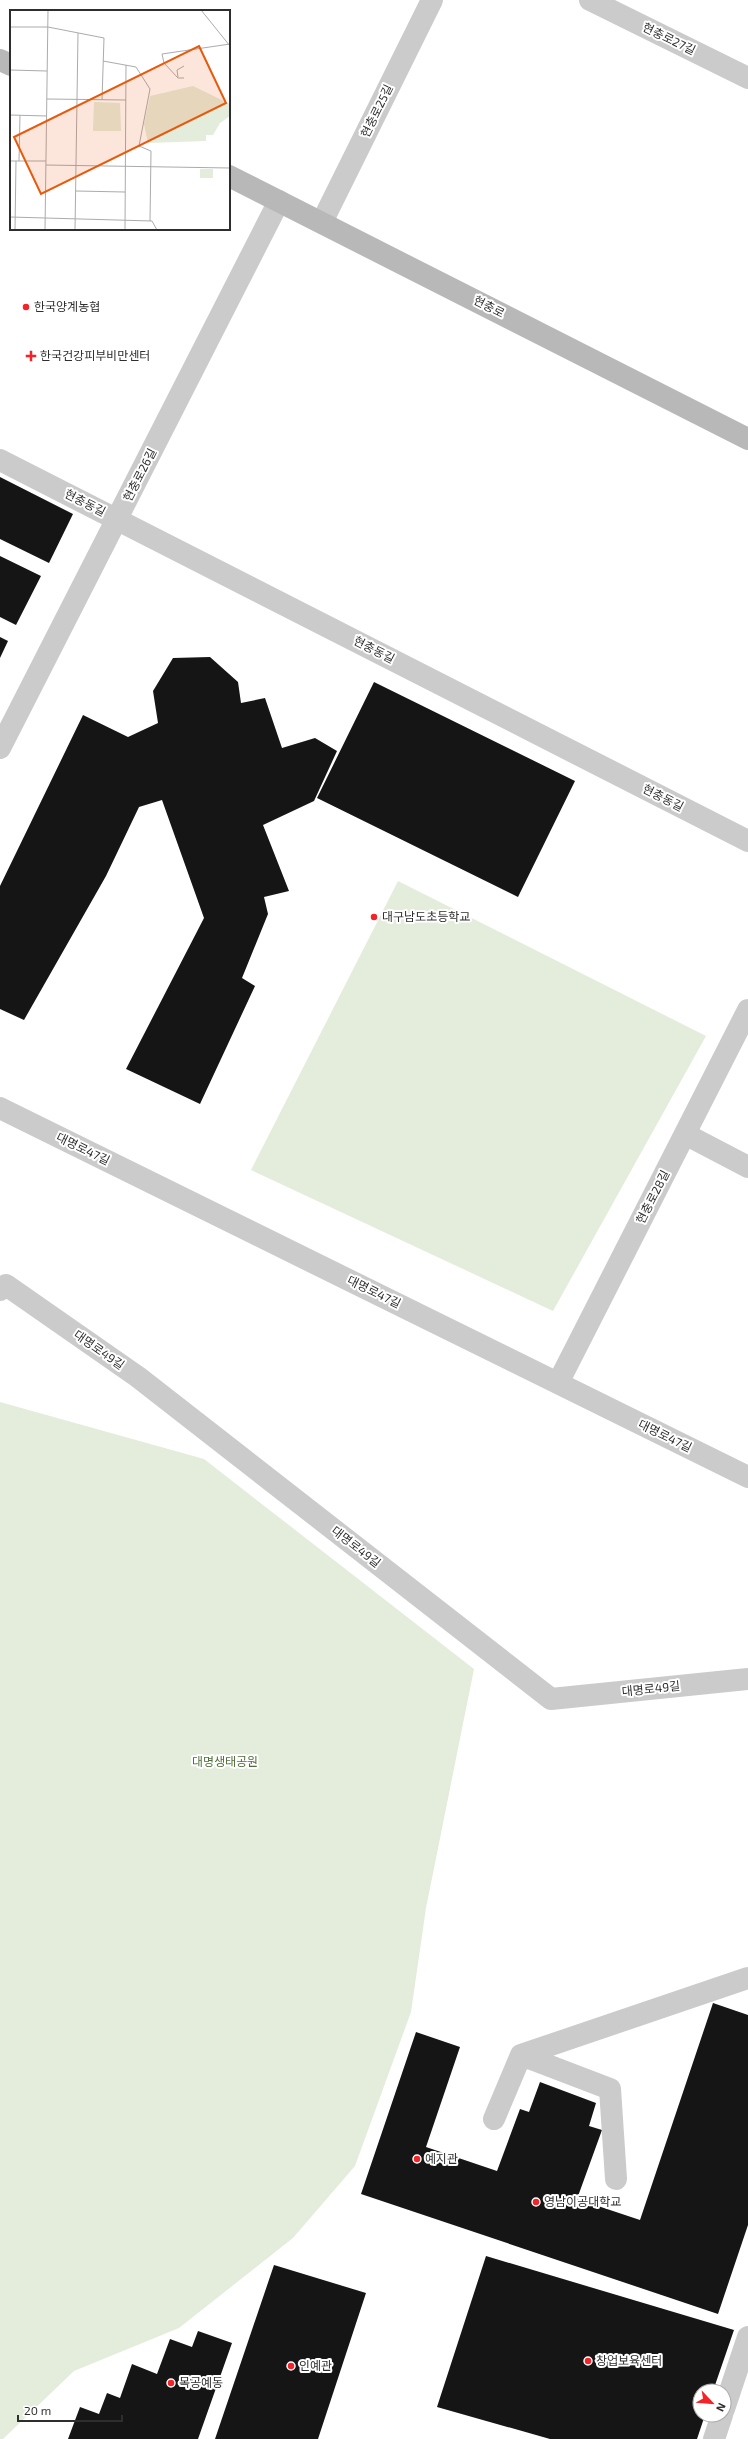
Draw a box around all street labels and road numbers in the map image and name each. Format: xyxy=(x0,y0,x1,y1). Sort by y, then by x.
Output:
street label: 현충로27길 xyxy=(641,19,698,57)
street label: 현충로25길 xyxy=(357,82,395,139)
street label: 현충로 xyxy=(472,292,507,320)
street label: 현충로26길 xyxy=(120,446,158,503)
street label: 현충동길 xyxy=(63,486,108,518)
street label: 현충동길 xyxy=(352,633,397,665)
street label: 현충동길 xyxy=(641,781,686,813)
street label: 대명로47길 xyxy=(54,1129,112,1167)
street label: 현충로28길 xyxy=(633,1167,672,1226)
street label: 대명로47길 xyxy=(345,1272,403,1310)
street label: 대명로49길 xyxy=(72,1327,128,1372)
street label: 대명로47길 xyxy=(636,1416,694,1454)
street label: 대명로49길 xyxy=(329,1523,384,1570)
street label: 대명로49길 xyxy=(621,1678,681,1698)

